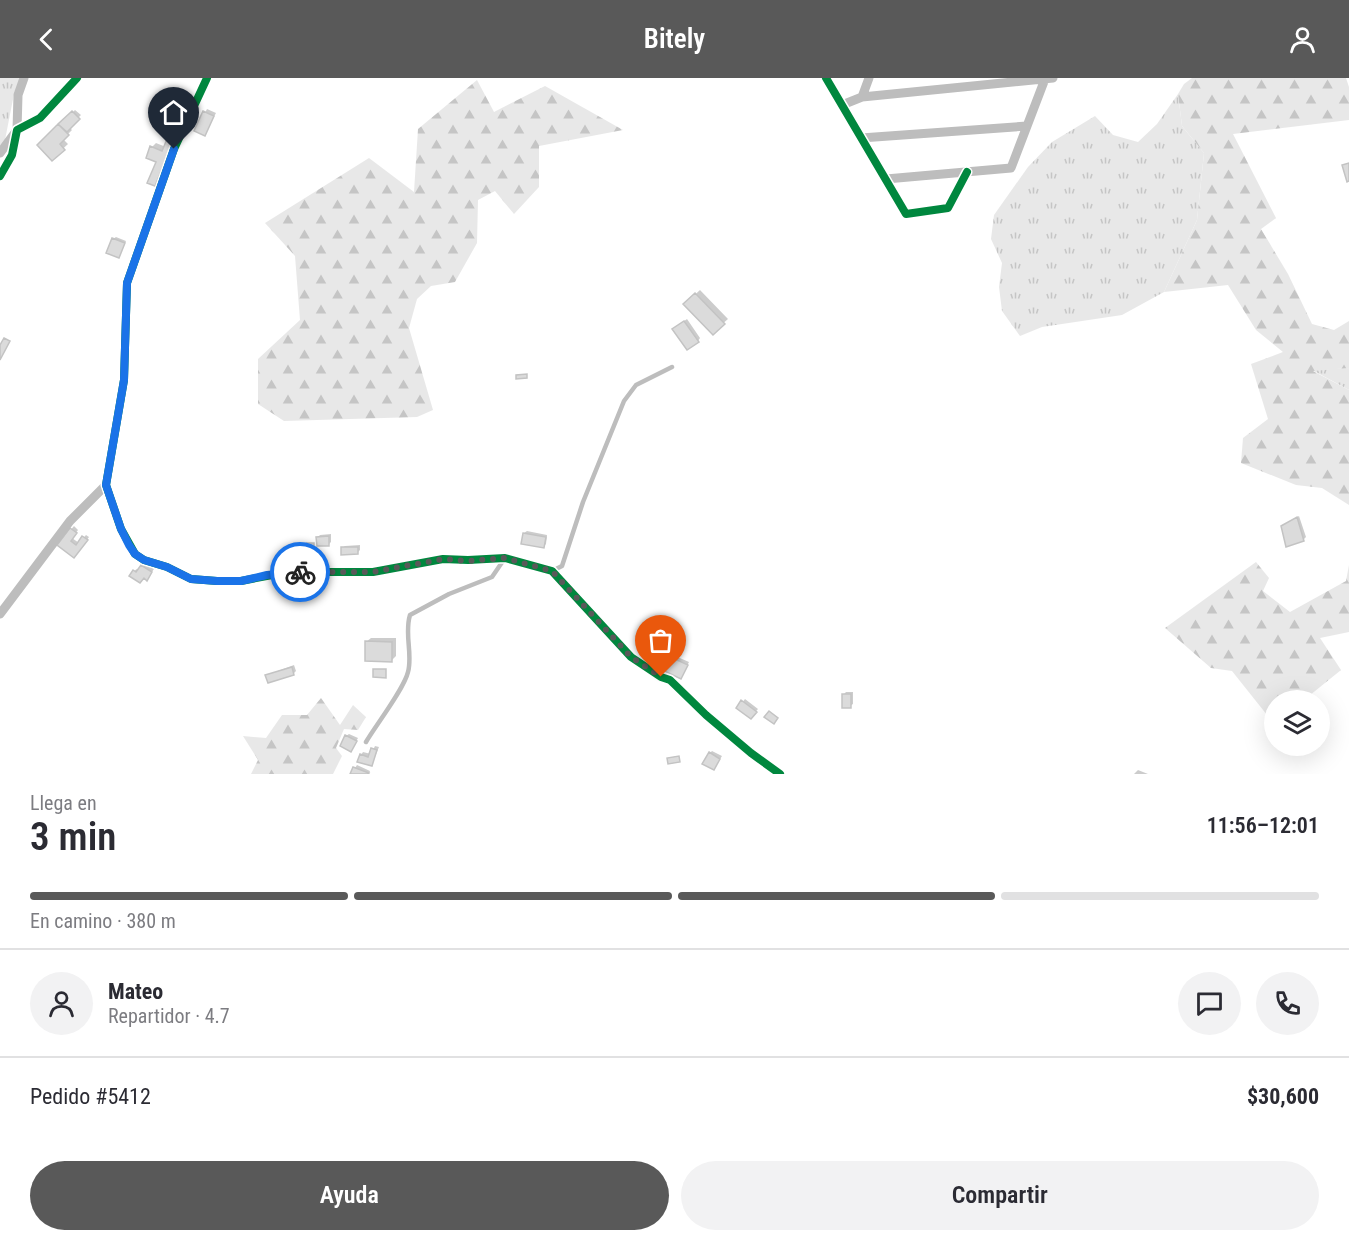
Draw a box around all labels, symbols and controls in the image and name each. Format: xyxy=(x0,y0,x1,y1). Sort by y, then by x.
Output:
icon: back xyxy=(30,23,63,56)
text: Bitely xyxy=(644,23,705,55)
icon: person xyxy=(1286,23,1319,56)
pin xyxy=(148,87,199,149)
icon: home xyxy=(157,96,190,129)
courier xyxy=(270,542,330,602)
icon: bike xyxy=(284,556,317,589)
pin xyxy=(635,615,686,677)
icon: bag xyxy=(644,624,677,657)
map controls xyxy=(1264,690,1330,756)
button: layers xyxy=(1264,690,1330,756)
text: Llega en xyxy=(30,791,97,815)
text: 11:56–12:01 xyxy=(1207,813,1319,838)
text: 3 min xyxy=(30,814,116,860)
text: En camino · 380 m xyxy=(30,909,176,933)
button: person xyxy=(30,972,93,1035)
button: chat xyxy=(1178,972,1241,1035)
button: phone xyxy=(1256,972,1319,1035)
text: Mateo xyxy=(108,979,163,1004)
text: Repartidor · 4.7 xyxy=(108,1004,230,1028)
text: Pedido #5412 xyxy=(30,1084,151,1109)
text: $30,600 xyxy=(1247,1084,1319,1109)
button: Ayuda xyxy=(30,1161,669,1230)
button: Compartir xyxy=(681,1161,1319,1230)

